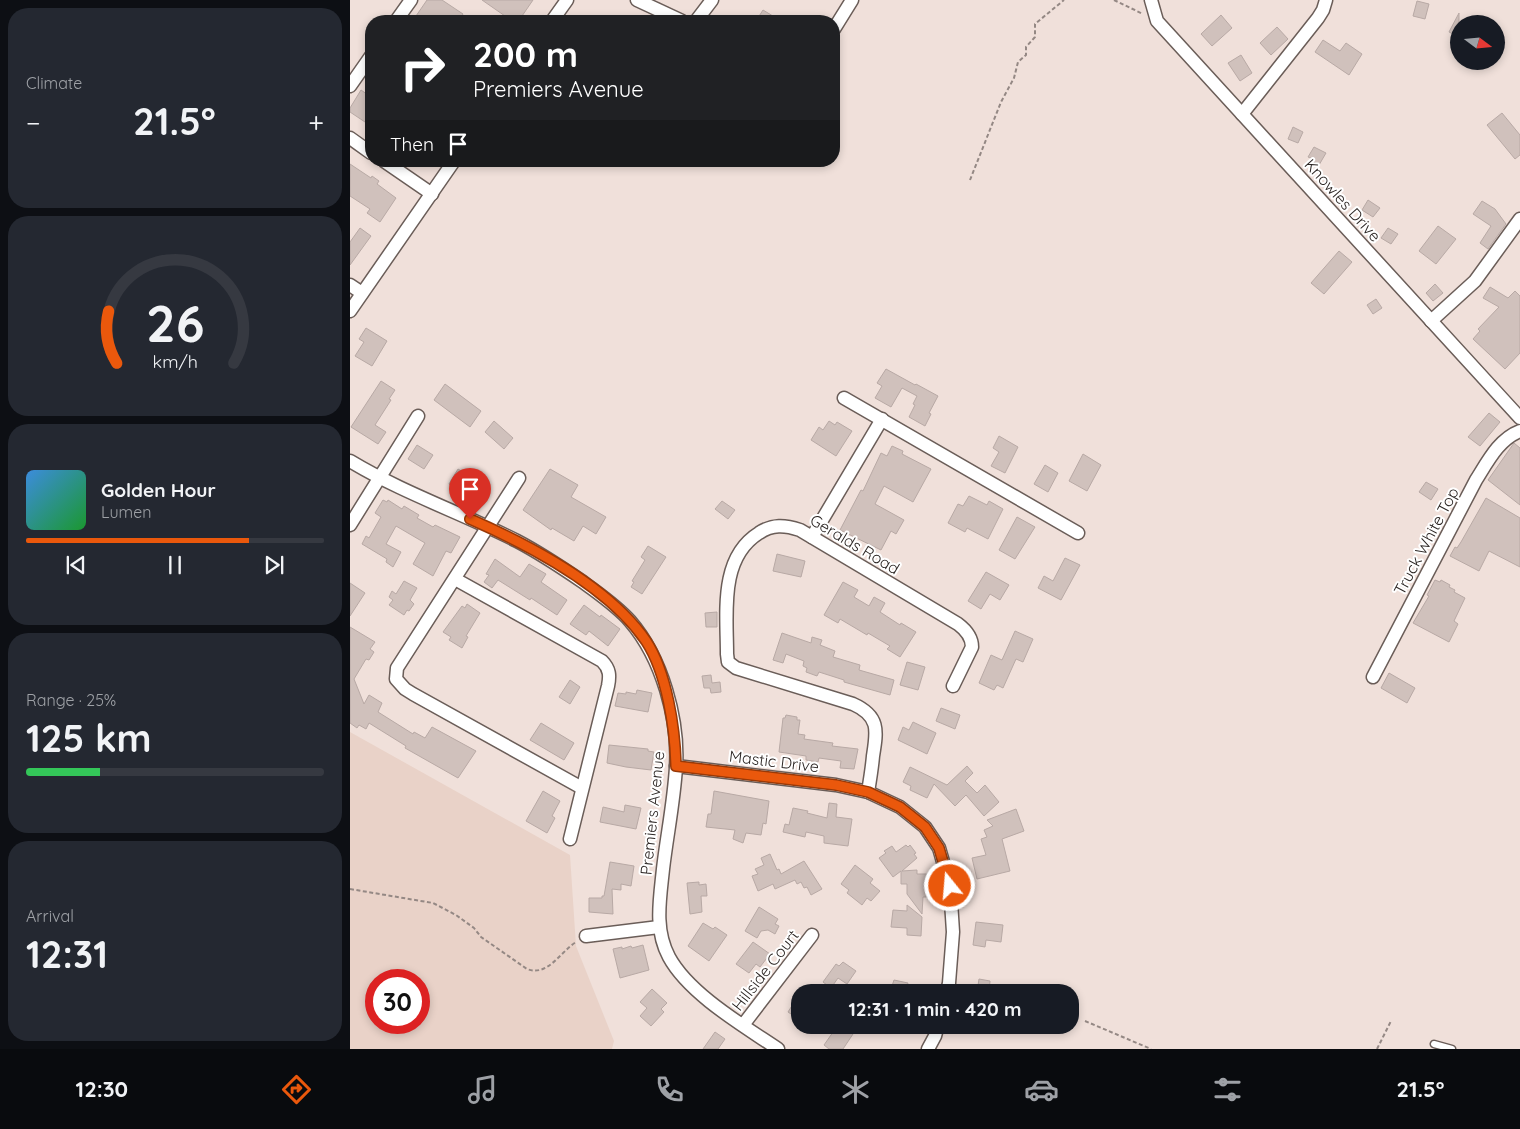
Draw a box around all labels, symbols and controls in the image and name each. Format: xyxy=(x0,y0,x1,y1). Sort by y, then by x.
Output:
north arrow xyxy=(1450,15,1505,70)
map controls xyxy=(1450,15,1505,70)
text: 200 m xyxy=(473,32,578,76)
icon: right xyxy=(390,35,455,100)
text: Climate xyxy=(26,73,82,93)
text: Premiers Avenue xyxy=(473,75,644,103)
text: 21.5° xyxy=(133,97,216,145)
text: − xyxy=(26,105,41,140)
text: + xyxy=(308,105,324,140)
icon: arrive xyxy=(444,130,472,158)
text: Then xyxy=(390,132,434,156)
street label: Knowles Drive xyxy=(1301,154,1385,246)
text: 26 xyxy=(146,290,204,355)
text: km/h xyxy=(152,350,198,372)
pin xyxy=(449,468,491,519)
icon: arrive xyxy=(456,475,484,503)
text: Golden Hour xyxy=(101,478,216,502)
street label: Truck White Top xyxy=(1389,484,1463,598)
text: Lumen xyxy=(101,502,152,522)
street label: Geralds Road xyxy=(807,510,903,578)
icon: previous xyxy=(62,551,90,579)
icon: pause xyxy=(161,551,189,579)
icon: next xyxy=(260,551,288,579)
text: Range · 25% xyxy=(26,690,116,710)
text: 125 km xyxy=(26,714,152,762)
street label: Mastic Drive xyxy=(728,746,820,776)
street label: Premiers Avenue xyxy=(636,750,668,876)
position arrow xyxy=(923,859,975,911)
text: Arrival xyxy=(26,906,74,926)
street label: Hillside Court xyxy=(727,926,803,1014)
text: 12:31 xyxy=(26,930,108,978)
speed limit sign: 30 xyxy=(365,969,430,1034)
text: 12:31 · 1 min · 420 m xyxy=(848,997,1022,1021)
icon: directions xyxy=(279,1072,314,1107)
icon: music xyxy=(465,1072,500,1107)
icon: phone xyxy=(652,1072,687,1107)
icon: climate xyxy=(838,1072,873,1107)
icon: car xyxy=(1024,1072,1059,1107)
icon: filters xyxy=(1210,1072,1245,1107)
text: 12:30 xyxy=(76,1075,128,1103)
text: 21.5° xyxy=(1396,1075,1444,1103)

